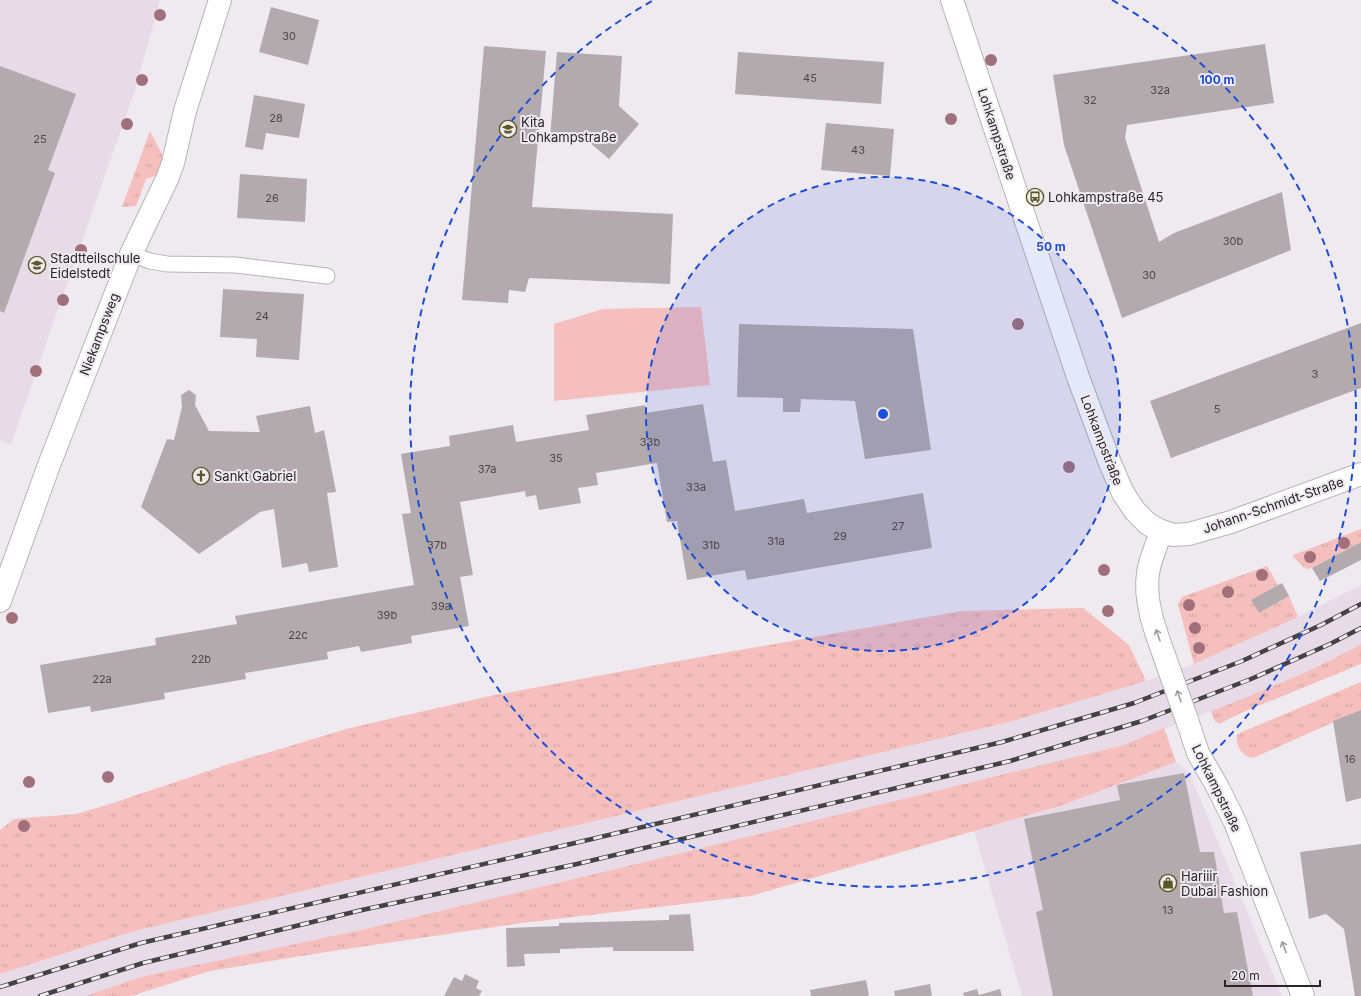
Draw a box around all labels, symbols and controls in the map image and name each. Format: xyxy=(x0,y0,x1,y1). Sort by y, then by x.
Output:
house number: 30 xyxy=(282,29,296,43)
house number: 45 xyxy=(803,71,817,85)
text: 100 m xyxy=(1199,72,1235,87)
house number: 32a xyxy=(1150,83,1170,97)
street label: Lohkampstraße xyxy=(975,86,1019,182)
house number: 32 xyxy=(1083,93,1097,107)
house number: 28 xyxy=(269,111,283,125)
place label: Kita Lohkampstraße xyxy=(521,114,617,145)
school or university icon: Kita Lohkampstraße xyxy=(498,119,518,139)
house number: 25 xyxy=(33,132,47,146)
house number: 43 xyxy=(851,143,865,157)
bus stop icon: Lohkampstraße 45 xyxy=(1025,187,1045,207)
place label: Lohkampstraße 45 xyxy=(1048,189,1164,205)
house number: 26 xyxy=(265,191,279,205)
house number: 30b xyxy=(1223,234,1243,248)
text: 50 m xyxy=(1036,239,1066,254)
place label: Stadtteilschule Eidelstedt xyxy=(50,250,140,281)
school or university icon: Stadtteilschule Eidelstedt xyxy=(27,255,47,275)
house number: 30 xyxy=(1142,268,1156,282)
street label: Niekampsweg xyxy=(76,290,122,378)
house number: 24 xyxy=(255,309,269,323)
house number: 3 xyxy=(1312,367,1319,381)
street label: Lohkampstraße xyxy=(1077,393,1127,487)
house number: 5 xyxy=(1214,402,1221,416)
centre of rings xyxy=(876,407,890,421)
house number: 33b xyxy=(640,435,660,449)
house number: 35 xyxy=(549,451,563,465)
house number: 37a xyxy=(478,462,496,476)
church icon: Sankt Gabriel xyxy=(191,466,211,486)
place label: Sankt Gabriel xyxy=(214,468,296,484)
street label: Johann-Schmidt-Straße xyxy=(1200,473,1346,537)
house number: 33a xyxy=(686,480,706,494)
house number: 27 xyxy=(892,519,904,533)
house number: 29 xyxy=(833,529,847,543)
house number: 31a xyxy=(767,534,785,548)
house number: 37b xyxy=(427,538,447,552)
house number: 31b xyxy=(702,538,720,552)
house number: 39a xyxy=(431,599,451,613)
house number: 39b xyxy=(377,608,397,622)
house number: 22c xyxy=(288,628,308,642)
one-way arrow xyxy=(1154,629,1161,642)
house number: 22b xyxy=(191,652,211,666)
house number: 22a xyxy=(92,672,112,686)
one-way arrow xyxy=(1174,691,1182,703)
street label: Lohkampstraße xyxy=(1189,742,1245,834)
house number: 16 xyxy=(1344,752,1356,766)
place label: Hariiir Dubai Fashion xyxy=(1181,868,1268,899)
shop icon: Hariiir Dubai Fashion xyxy=(1158,873,1178,893)
house number: 13 xyxy=(1162,903,1174,917)
one-way arrow xyxy=(1279,941,1287,953)
scale bar xyxy=(1225,962,1320,988)
text: 20 m xyxy=(1231,968,1260,983)

